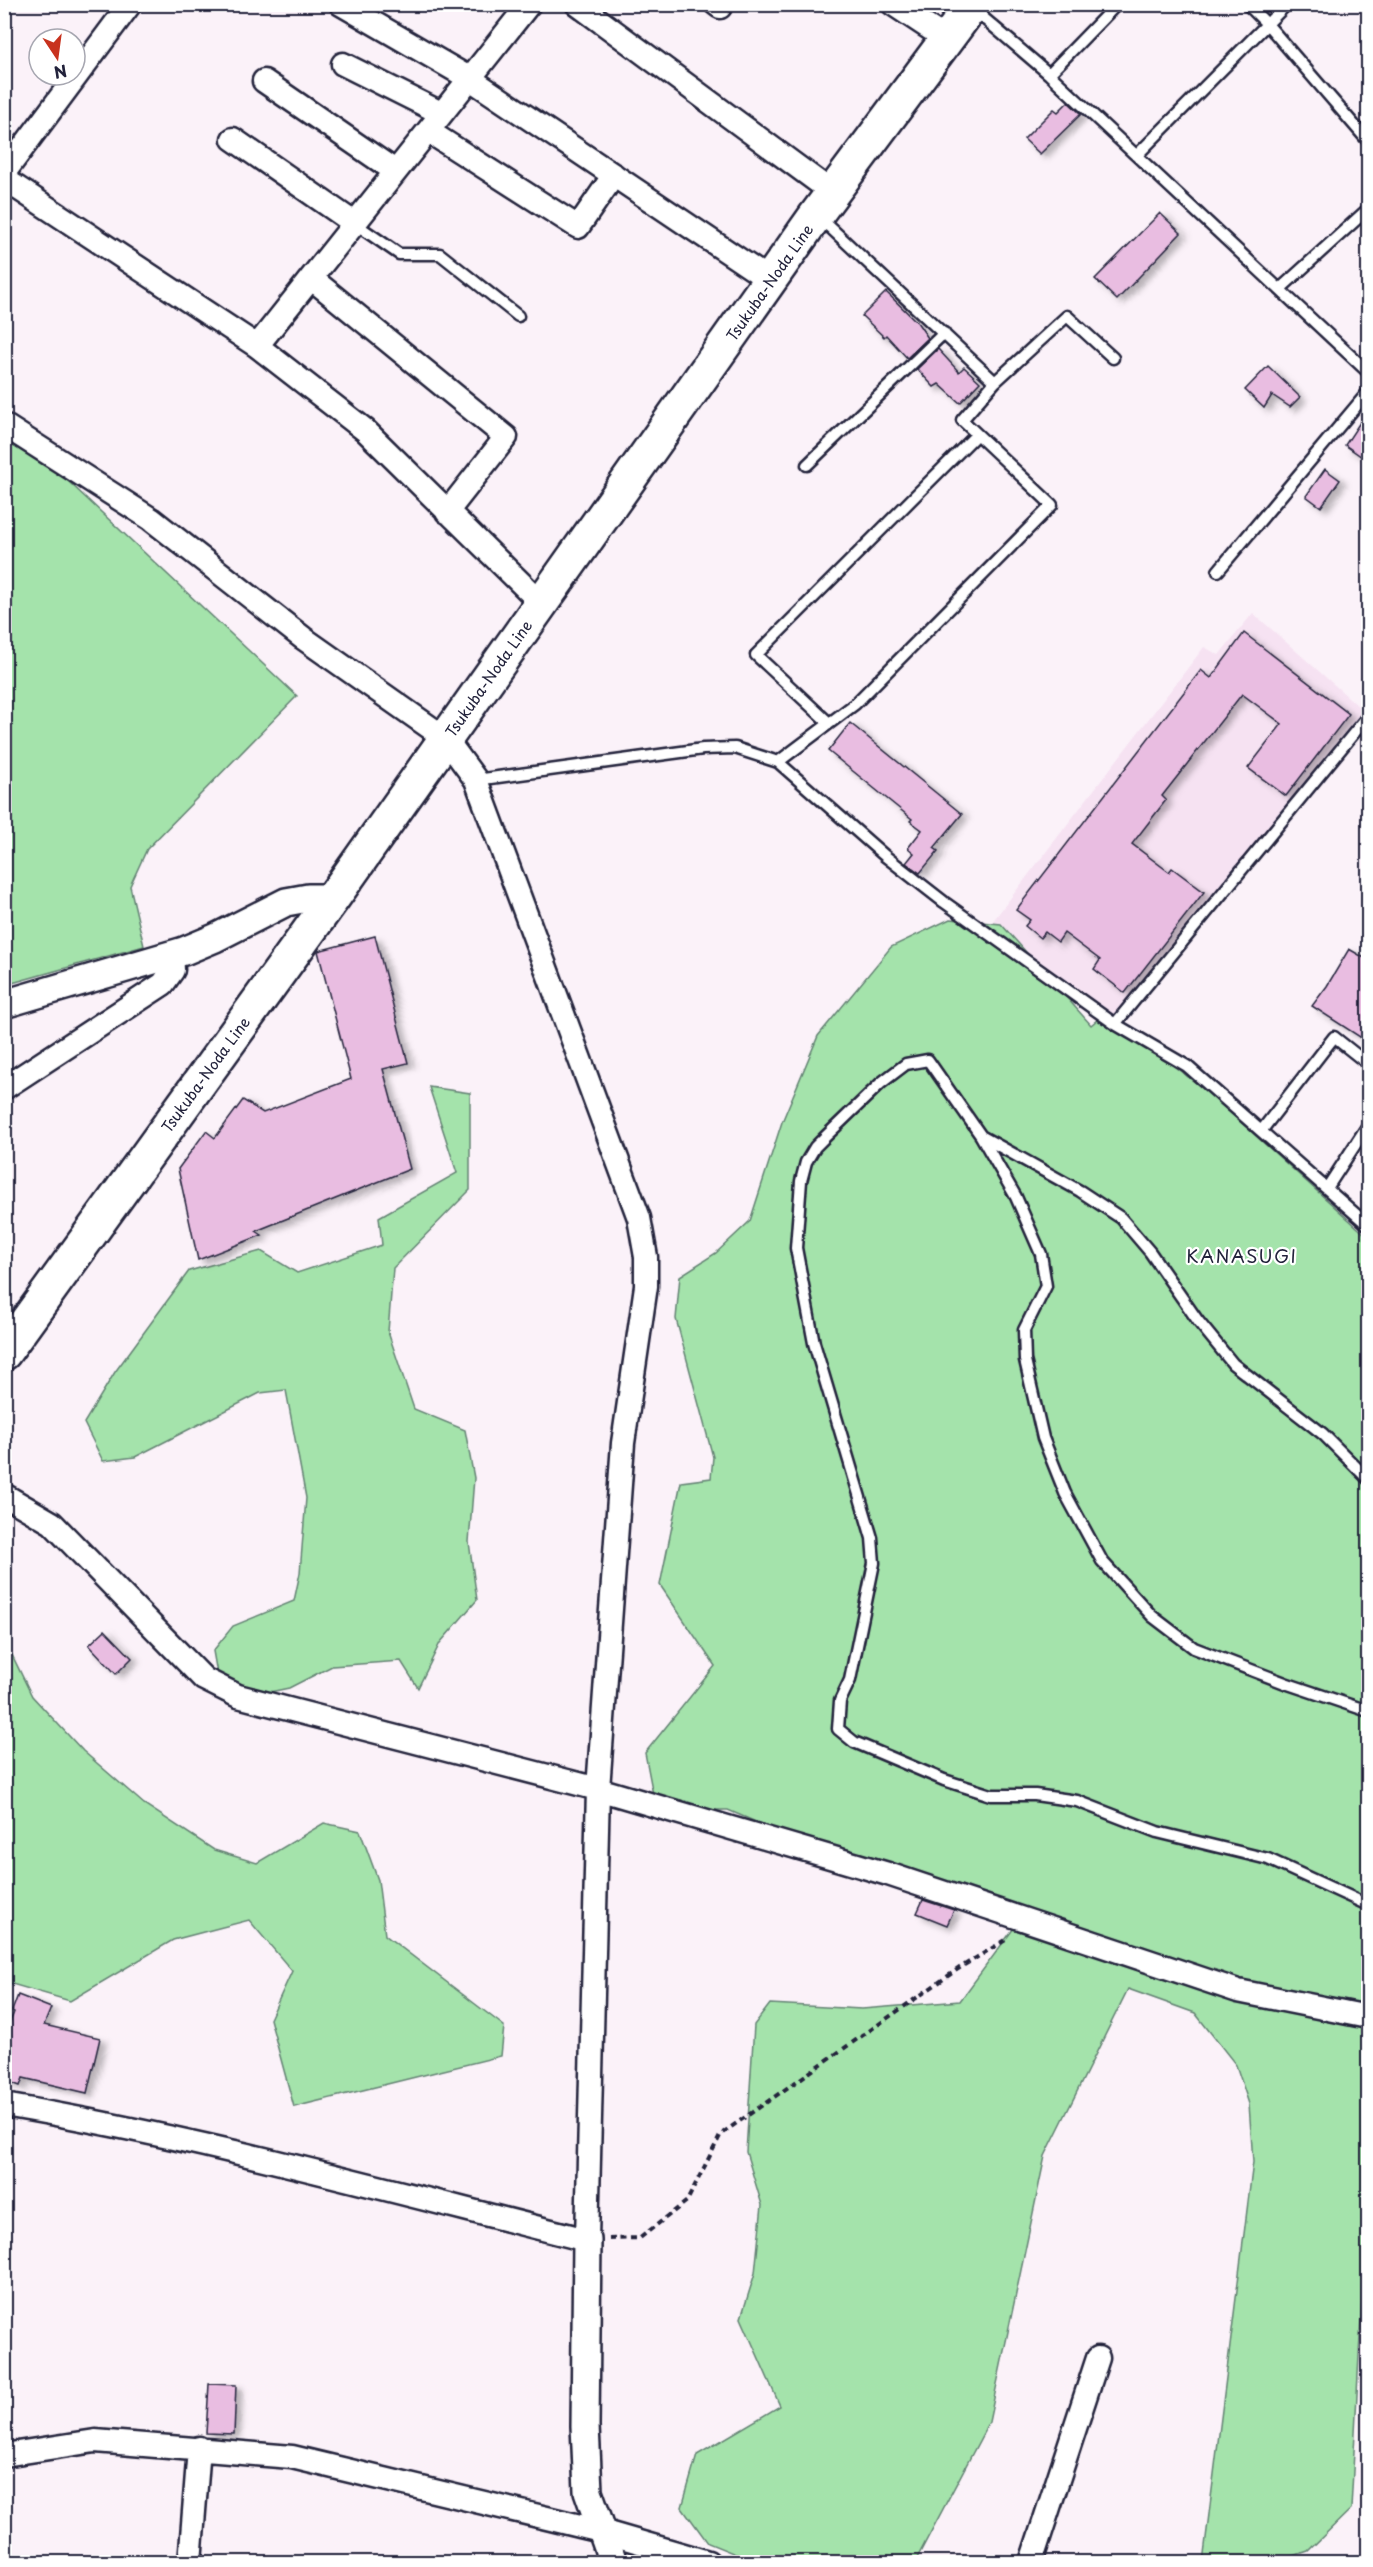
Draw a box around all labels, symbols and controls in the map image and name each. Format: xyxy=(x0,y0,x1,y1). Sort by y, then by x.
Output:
north arrow xyxy=(27,27,87,87)
text: N xyxy=(52,59,69,86)
street label: Tsukuba-Noda Line xyxy=(720,219,818,345)
street label: Tsukuba-Noda Line xyxy=(439,615,537,741)
street label: Tsukuba-Noda Line xyxy=(155,1011,255,1137)
district label: KANASUGI xyxy=(1186,1242,1298,1269)

